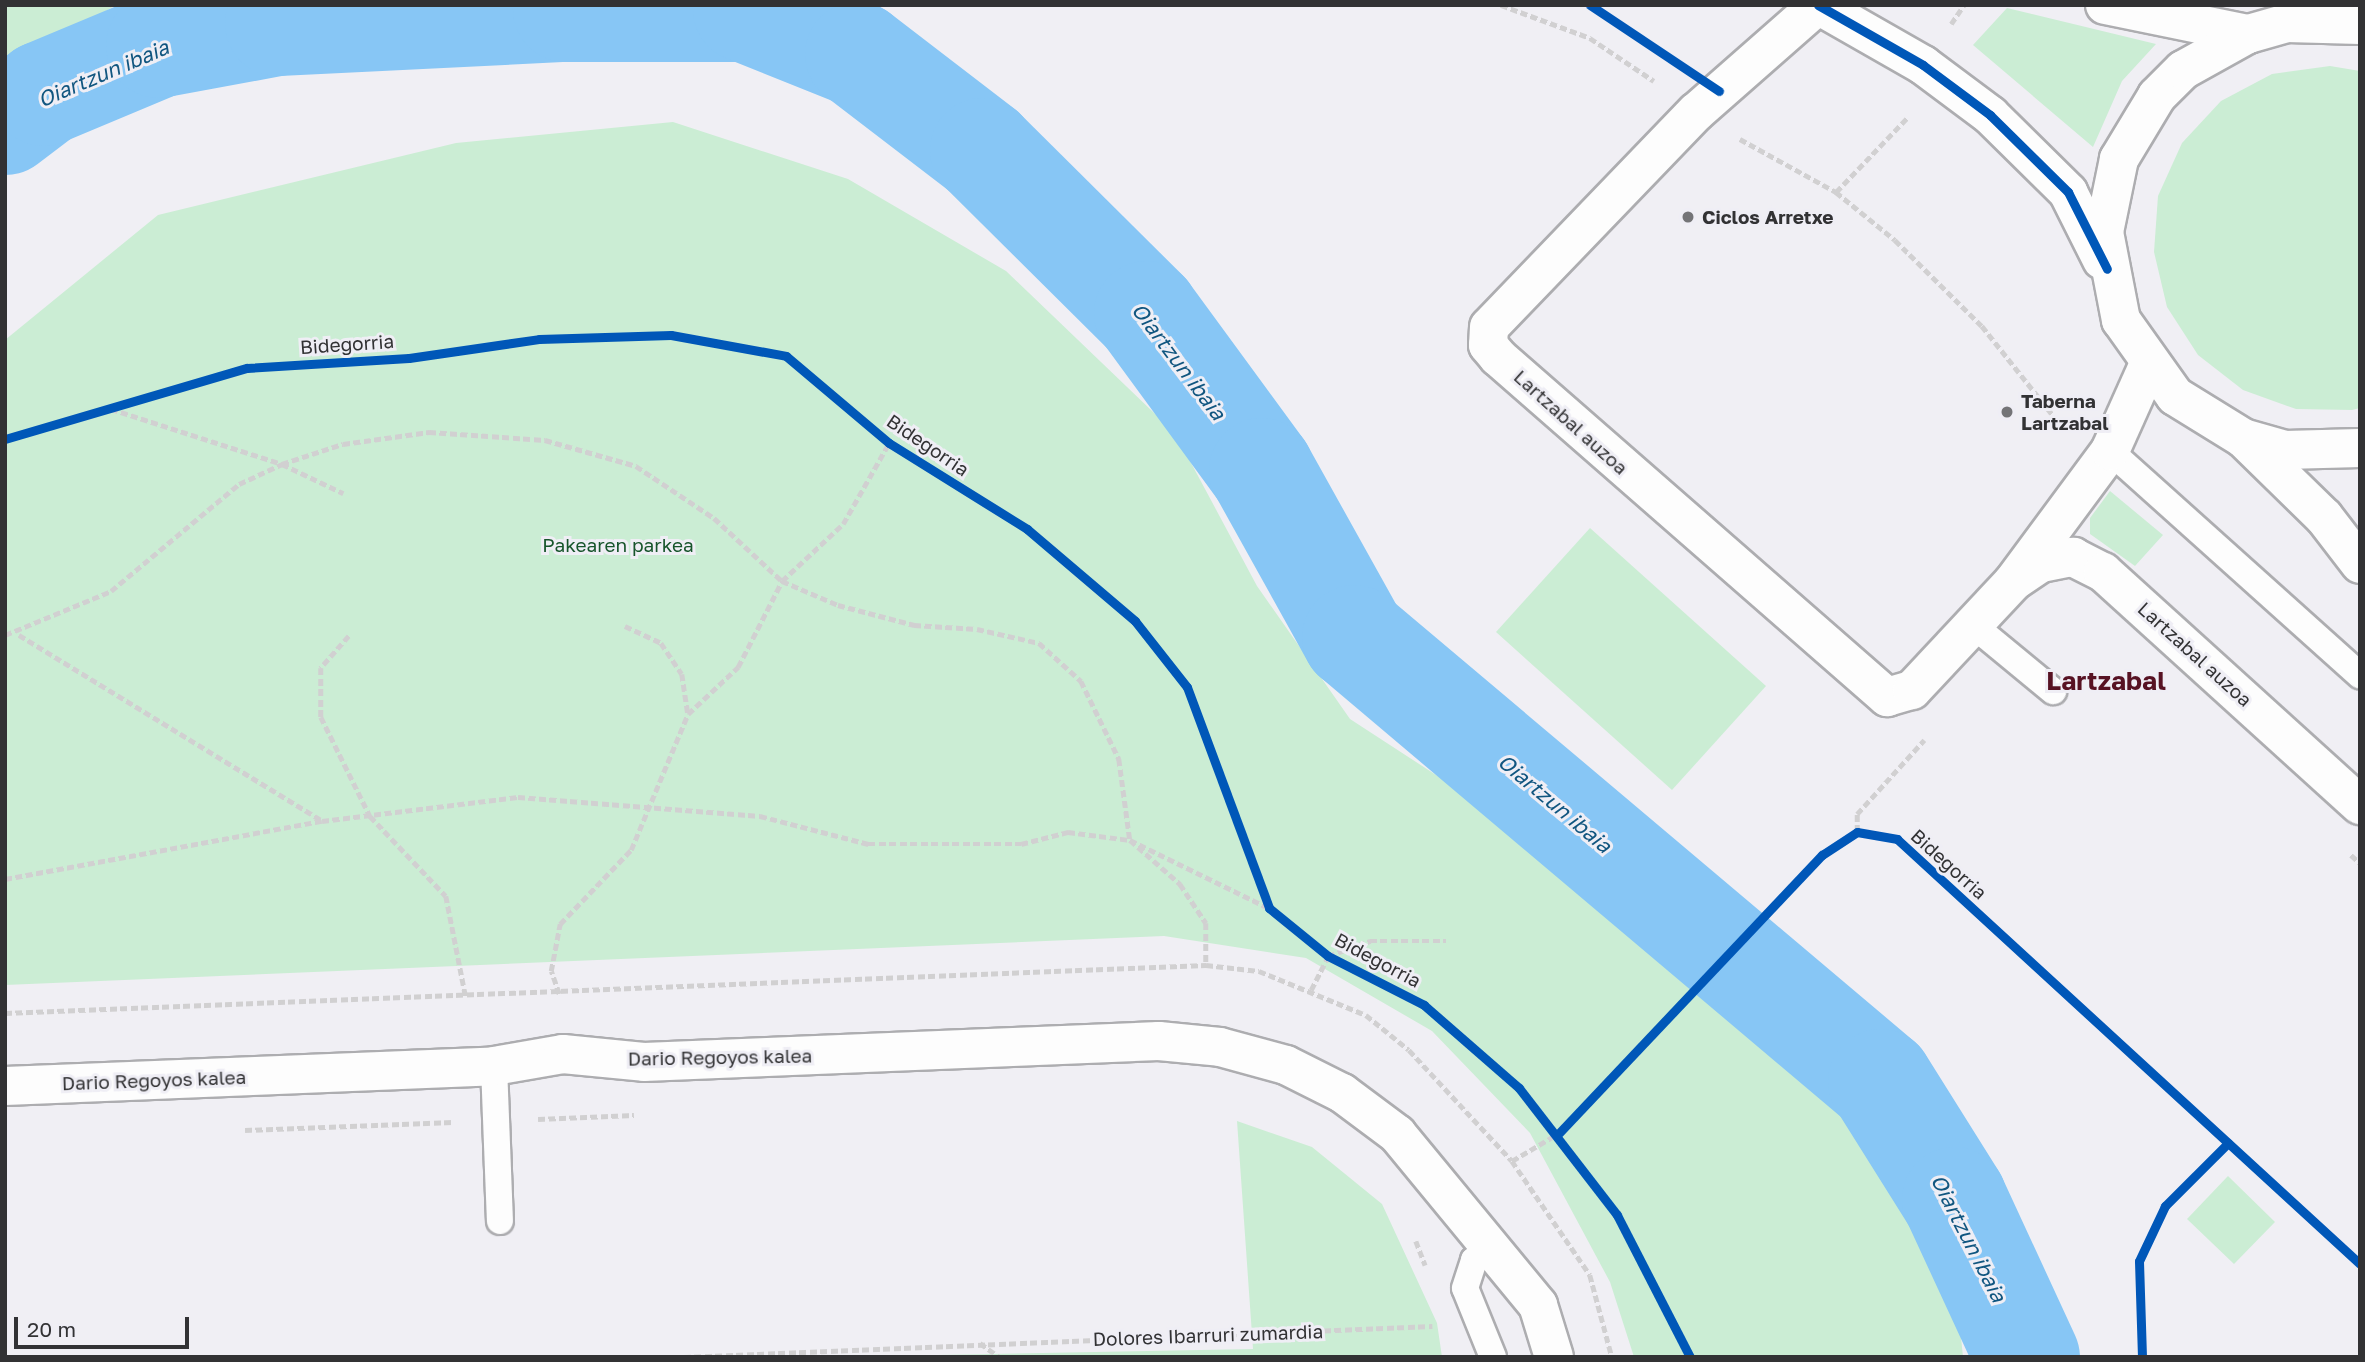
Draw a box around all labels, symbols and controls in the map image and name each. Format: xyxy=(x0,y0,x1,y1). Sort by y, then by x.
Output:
water label: Oiartzun ibaia xyxy=(34,34,172,112)
place label: Ciclos Arretxe xyxy=(1702,206,1834,228)
marker: Ciclos Arretxe xyxy=(1680,209,1696,225)
water label: Oiartzun ibaia xyxy=(1127,298,1231,424)
street label: Bidegorria xyxy=(299,329,395,359)
street label: Lartzabal auzoa xyxy=(1509,365,1633,479)
place label: Taberna Lartzabal xyxy=(2021,390,2108,434)
marker: Taberna Lartzabal xyxy=(1999,404,2015,420)
street label: Bidegorria xyxy=(883,409,973,481)
park label: Pakearen parkea xyxy=(542,534,694,556)
street label: Lartzabal auzoa xyxy=(2133,597,2257,711)
district label: Lartzabal xyxy=(2046,665,2166,697)
water label: Oiartzun ibaia xyxy=(1493,748,1617,858)
street label: Bidegorria xyxy=(1906,824,1992,904)
street label: Bidegorria xyxy=(1331,928,1425,992)
street label: Dario Regoyos kalea xyxy=(628,1044,812,1070)
street label: Dario Regoyos kalea xyxy=(61,1065,247,1095)
water label: Oiartzun ibaia xyxy=(1926,1170,2012,1306)
scale bar xyxy=(18,1302,192,1346)
text: 20 m xyxy=(27,1316,76,1342)
street label: Dolores Ibarruri zumardia xyxy=(1092,1320,1324,1350)

